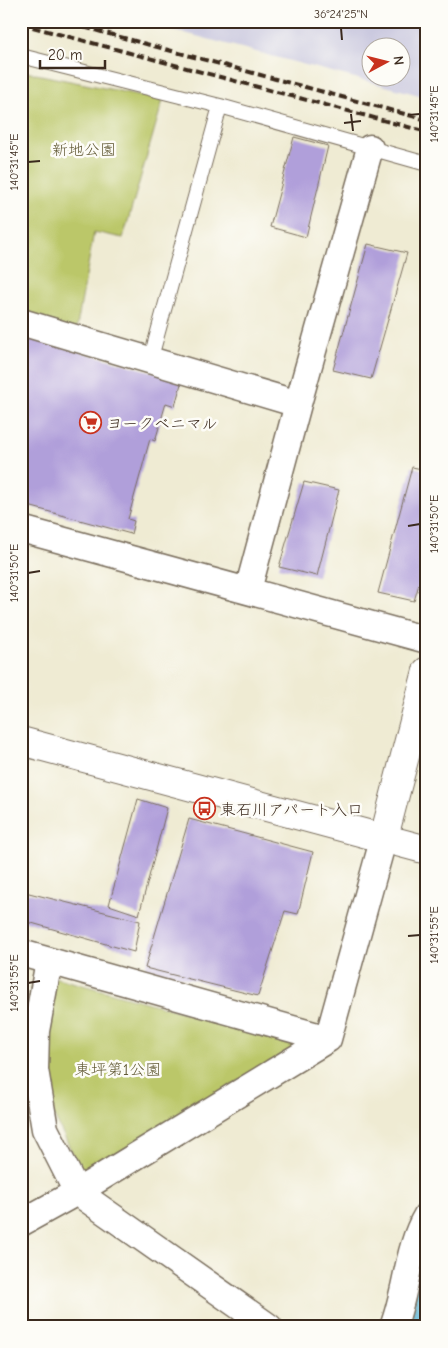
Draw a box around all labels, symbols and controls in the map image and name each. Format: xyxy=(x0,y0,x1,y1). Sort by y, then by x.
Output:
text: 36°24'25"N xyxy=(314,7,368,21)
scale bar xyxy=(40,38,105,70)
north arrow xyxy=(360,38,410,88)
text: 20 m xyxy=(48,46,82,64)
text: N xyxy=(389,55,407,66)
text: 140°31'45"E xyxy=(427,86,441,142)
text: 140°31'45"E xyxy=(7,134,21,190)
park label: 新地公園 xyxy=(52,141,116,159)
supermarket icon: ヨークベニマル xyxy=(79,411,103,435)
place label: ヨークベニマル xyxy=(107,415,218,433)
text: 140°31'50"E xyxy=(427,495,441,553)
text: 140°31'50"E xyxy=(7,544,21,602)
bus stop icon: 東石川アパート入口 xyxy=(192,797,216,821)
place label: 東石川アパート入口 xyxy=(220,801,363,819)
text: 140°31'55"E xyxy=(427,906,441,964)
text: 140°31'55"E xyxy=(7,954,21,1012)
park label: 東坪第1公園 xyxy=(75,1061,161,1079)

